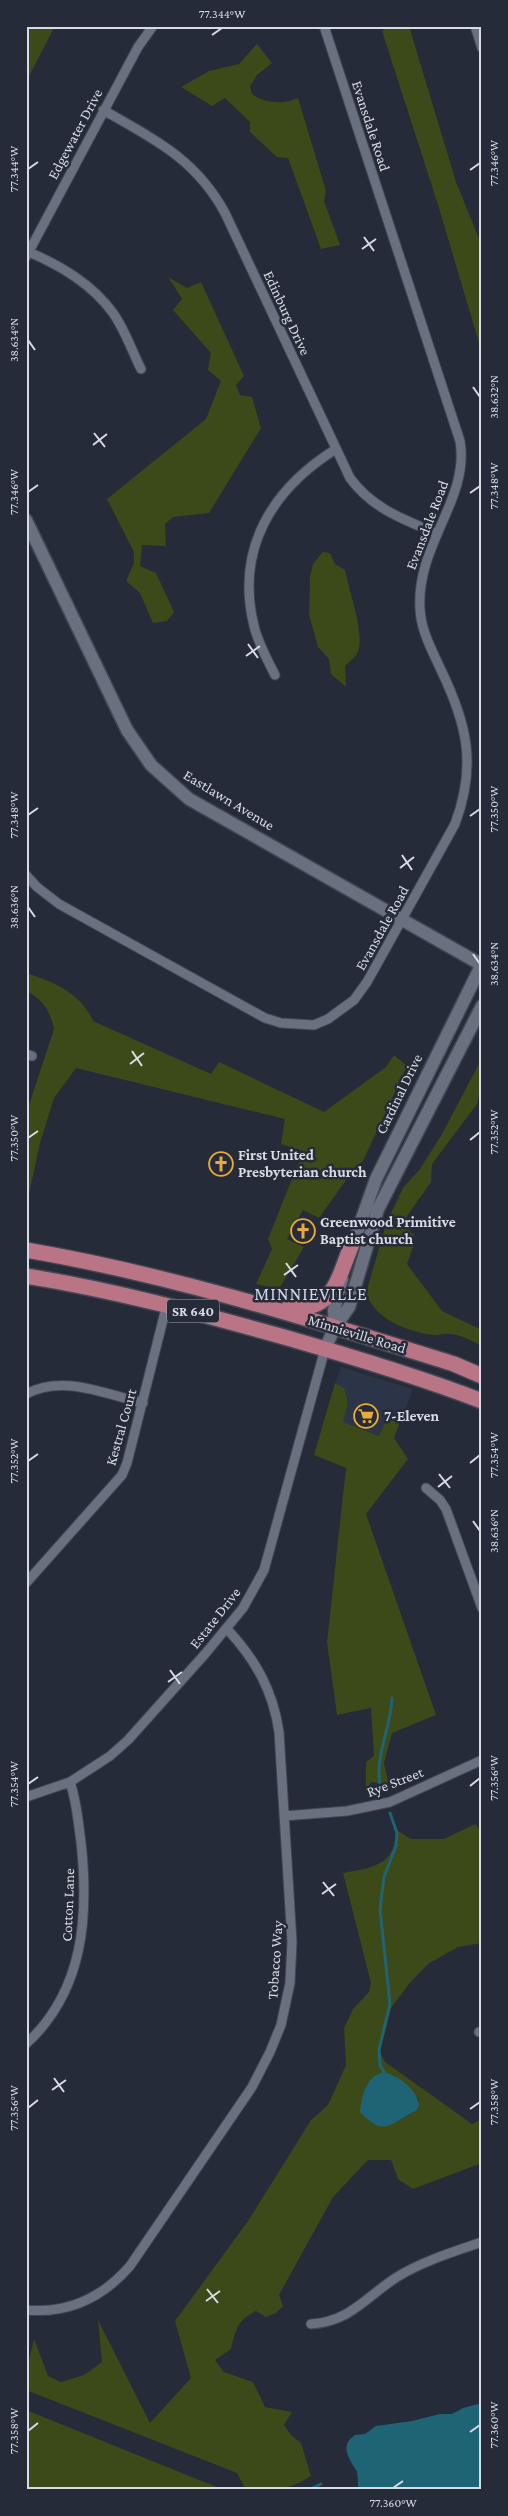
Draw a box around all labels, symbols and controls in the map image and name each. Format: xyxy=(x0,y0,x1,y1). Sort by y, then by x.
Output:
text: 77.344°W xyxy=(199,7,245,21)
street label: Evansdale Road xyxy=(349,79,393,173)
street label: Edgewater Drive xyxy=(44,86,107,182)
text: 77.346°W xyxy=(487,140,501,186)
text: 77.344°W xyxy=(7,146,21,192)
street label: Edinburg Drive xyxy=(260,268,314,359)
text: 38.634°N xyxy=(7,318,21,362)
text: 38.632°N xyxy=(487,375,501,419)
text: 77.348°W xyxy=(487,463,501,509)
text: 77.346°W xyxy=(7,469,21,515)
street label: Evansdale Road xyxy=(403,478,451,572)
street label: Eastlawn Avenue xyxy=(181,767,278,834)
text: 77.350°W xyxy=(487,786,501,832)
text: 77.348°W xyxy=(7,792,21,838)
street label: Evansdale Road xyxy=(352,883,412,973)
text: 38.636°N xyxy=(7,885,21,929)
text: 38.634°N xyxy=(487,942,501,986)
street label: Cardinal Drive xyxy=(373,1051,425,1137)
text: 77.352°W xyxy=(487,1109,501,1155)
text: 77.350°W xyxy=(7,1115,21,1161)
place label: First United Presbyterian church xyxy=(238,1147,367,1180)
church icon: First United Presbyterian church xyxy=(208,1151,234,1177)
place label: Greenwood Primitive Baptist church xyxy=(320,1214,456,1247)
church icon: Greenwood Primitive Baptist church xyxy=(290,1218,316,1244)
district label: MINNIEVILLE xyxy=(254,1284,368,1304)
road number: SR 640 xyxy=(167,1300,219,1322)
street label: Minnieville Road xyxy=(306,1312,408,1357)
street label: Kestral Court xyxy=(102,1386,140,1467)
supermarket icon: 7-Eleven xyxy=(353,1403,379,1429)
place label: 7-Eleven xyxy=(384,1408,440,1424)
text: 77.354°W xyxy=(487,1432,501,1478)
text: 77.352°W xyxy=(7,1438,21,1484)
text: 38.636°N xyxy=(487,1509,501,1553)
street label: Estate Drive xyxy=(186,1584,244,1652)
text: 77.356°W xyxy=(487,1755,501,1801)
text: 77.354°W xyxy=(7,1761,21,1807)
street label: Rye Street xyxy=(364,1764,427,1801)
street label: Cotton Lane xyxy=(59,1868,77,1942)
street label: Tobacco Way xyxy=(264,1920,287,2000)
text: 77.358°W xyxy=(487,2079,501,2125)
text: 77.356°W xyxy=(7,2085,21,2131)
text: 77.360°W xyxy=(487,2401,501,2449)
text: 77.358°W xyxy=(7,2408,21,2454)
text: 77.360°W xyxy=(369,2496,417,2510)

